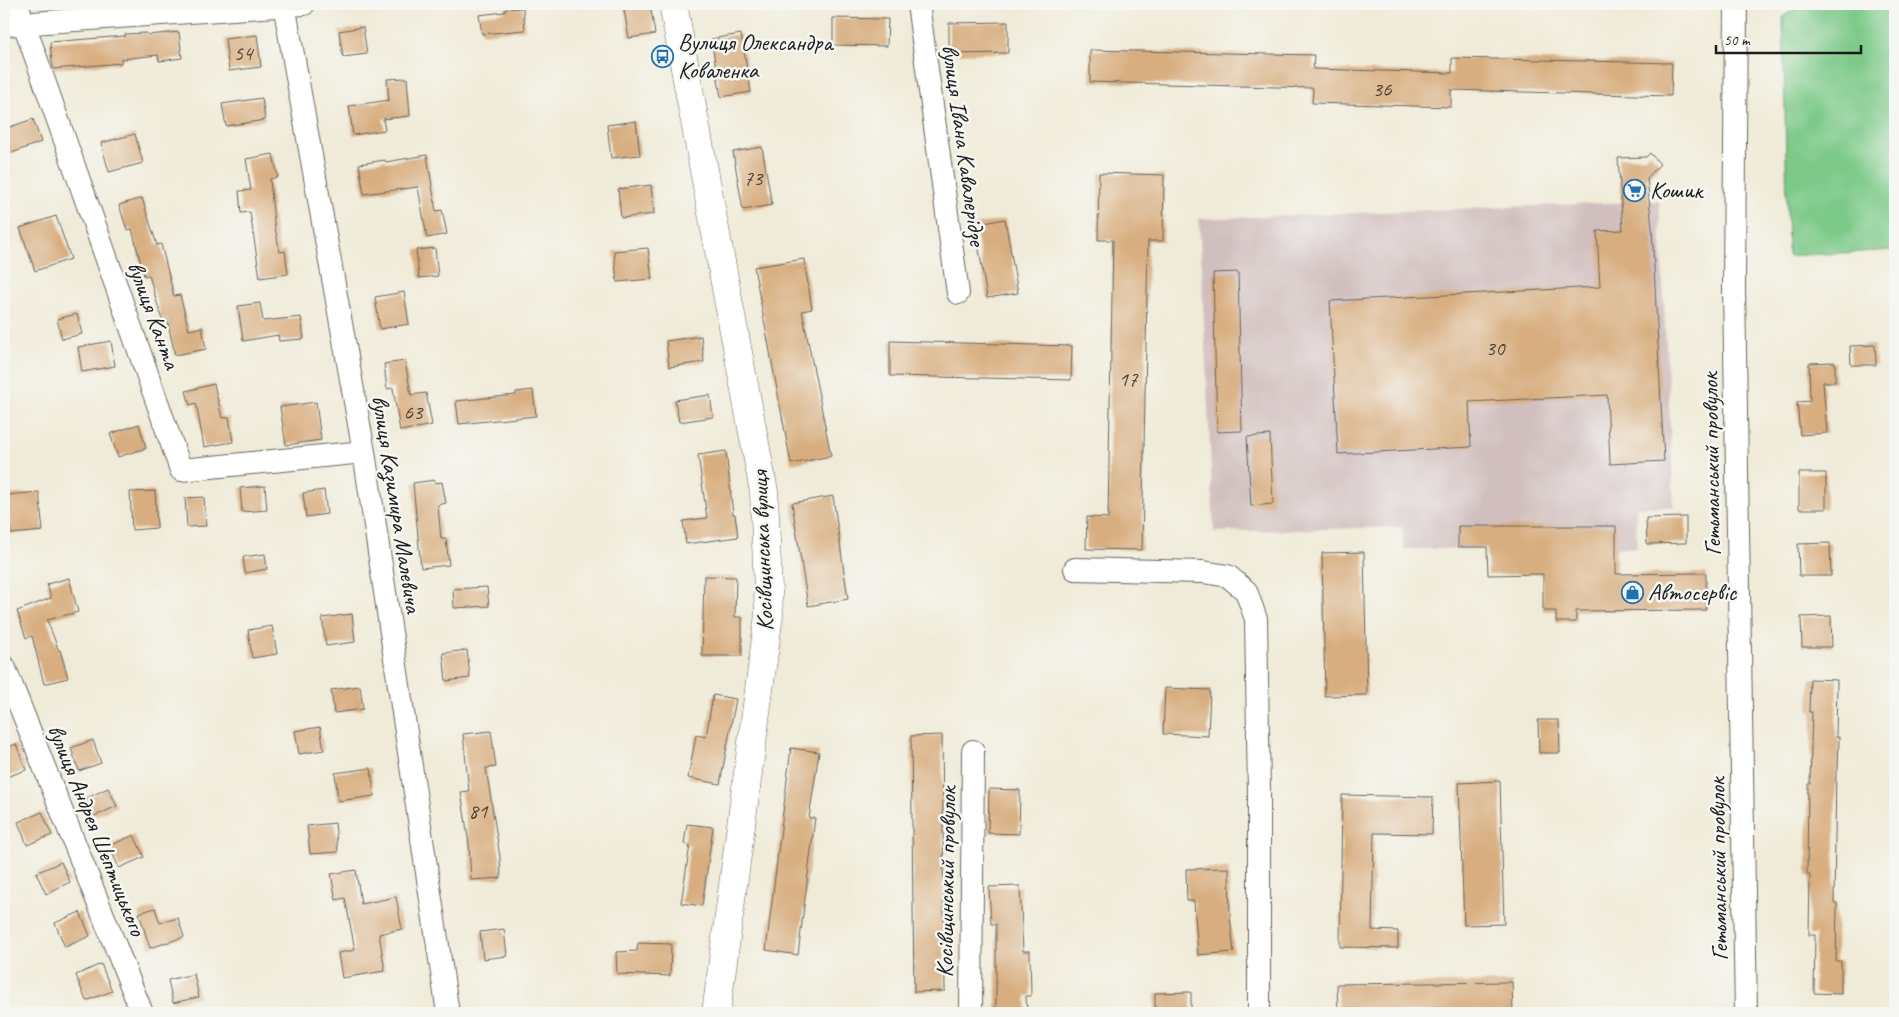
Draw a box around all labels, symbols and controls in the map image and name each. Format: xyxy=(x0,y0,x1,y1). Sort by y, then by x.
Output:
scale bar xyxy=(1716,22,1862,54)
place label: Вулиця Олександра Коваленка xyxy=(678,27,834,85)
text: 50 m xyxy=(1724,31,1751,50)
house number: 54 xyxy=(234,40,255,66)
street label: вулиця Івана Кавалерідзе xyxy=(935,42,993,250)
bus stop icon: Вулиця Олександра Коваленка xyxy=(650,44,674,68)
house number: 36 xyxy=(1373,76,1392,102)
house number: 73 xyxy=(744,165,764,191)
place label: Кошик xyxy=(1650,175,1705,205)
supermarket icon: Кошик xyxy=(1622,178,1646,202)
street label: вулиця Канта xyxy=(121,257,188,374)
house number: 30 xyxy=(1486,335,1506,361)
house number: 17 xyxy=(1119,366,1139,392)
street label: Гетьманський провулок xyxy=(1694,370,1728,556)
street label: вулиця Казимира Малевича xyxy=(364,393,429,616)
house number: 63 xyxy=(404,399,424,425)
street label: Косівщинська вулиця xyxy=(744,469,780,632)
place label: Автосервіс xyxy=(1648,577,1738,607)
shop icon: Автосервіс xyxy=(1620,580,1644,604)
street label: вулиця Андрея Шептицького xyxy=(41,720,154,941)
street label: Гетьманський провулок xyxy=(1701,775,1735,961)
street label: Косівщинський провулок xyxy=(929,784,963,978)
house number: 81 xyxy=(469,798,489,824)

